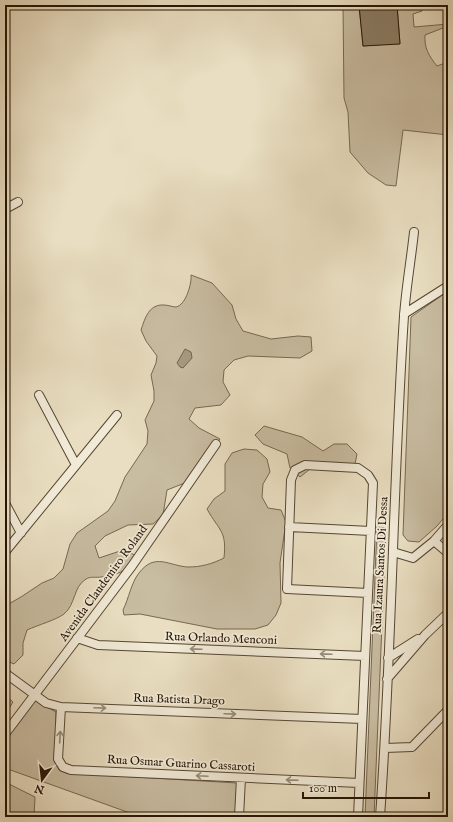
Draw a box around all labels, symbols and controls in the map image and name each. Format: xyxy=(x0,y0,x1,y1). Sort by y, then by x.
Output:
street label: Rua Izaura Santos Di Dessa xyxy=(369,496,392,634)
street label: Avenida Claudemiro Roland xyxy=(56,522,151,645)
street label: Rua Orlando Menconi xyxy=(165,629,277,648)
one-way arrow xyxy=(190,645,203,653)
one-way arrow xyxy=(320,650,333,658)
street label: Rua Batista Drago xyxy=(133,690,226,709)
one-way arrow xyxy=(93,704,106,712)
one-way arrow xyxy=(223,710,236,717)
one-way arrow xyxy=(56,731,63,744)
street label: Rua Osmar Guarino Cassaroti xyxy=(106,752,255,775)
north arrow xyxy=(22,760,62,800)
one-way arrow xyxy=(196,773,209,780)
scale bar xyxy=(303,774,429,800)
one-way arrow xyxy=(286,776,299,784)
text: N xyxy=(33,781,47,797)
text: 100 m xyxy=(309,781,337,796)

